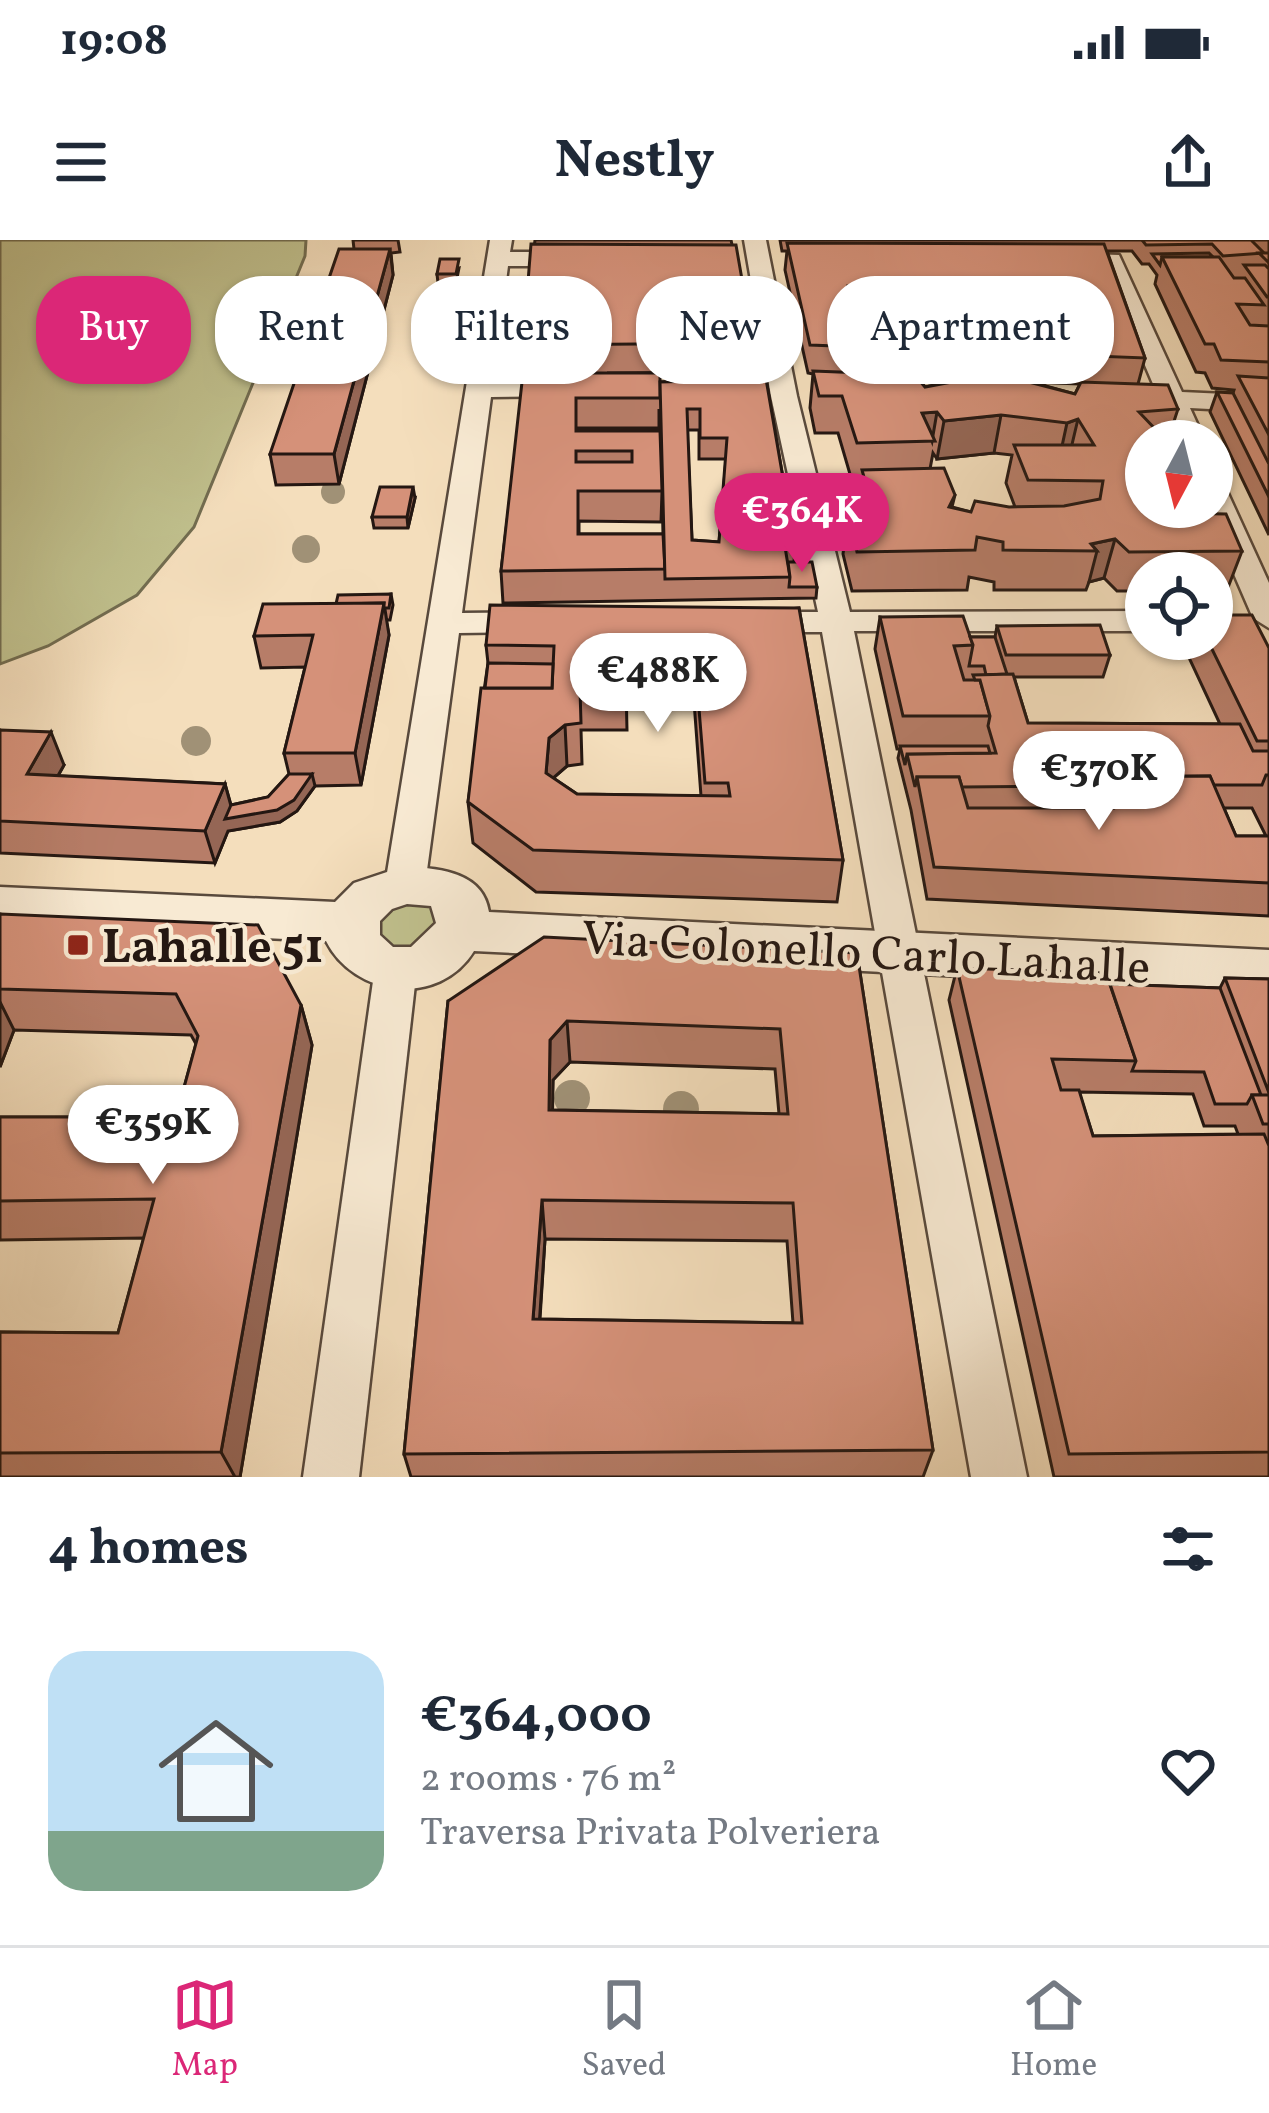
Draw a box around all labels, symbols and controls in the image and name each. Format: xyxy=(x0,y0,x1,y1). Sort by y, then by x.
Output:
text: 19:08 xyxy=(60,11,168,74)
text: Nestly xyxy=(554,125,715,200)
icon: menu xyxy=(48,129,114,195)
icon: share xyxy=(1155,129,1221,195)
chip: Buy xyxy=(36,276,191,384)
chip: Rent xyxy=(215,276,387,384)
chip: Filters xyxy=(411,276,612,384)
chip: New xyxy=(636,276,803,384)
chip: Apartment xyxy=(827,276,1114,384)
north arrow xyxy=(1125,420,1233,528)
map controls xyxy=(1125,420,1233,660)
pin: €364K xyxy=(718,473,886,575)
text: €364K xyxy=(741,485,863,539)
button: locate xyxy=(1125,552,1233,660)
pin: €488K xyxy=(574,633,742,735)
text: €488K xyxy=(597,645,719,699)
pin: €370K xyxy=(1015,731,1183,833)
text: €370K xyxy=(1040,743,1158,797)
street label: Via Colonello Carlo Lahalle xyxy=(580,907,1152,1004)
place label: Lahalle 51 xyxy=(102,916,324,983)
marker: Lahalle 51 xyxy=(65,932,91,958)
pin: €359K xyxy=(69,1085,237,1187)
text: €359K xyxy=(95,1097,211,1151)
text: 4 homes xyxy=(48,1514,249,1585)
icon: filters xyxy=(1155,1516,1221,1582)
text: €364,000 xyxy=(420,1682,652,1753)
icon: home xyxy=(144,1699,288,1843)
icon: heart xyxy=(1155,1738,1221,1804)
text: 2 rooms · 76 m² xyxy=(420,1753,676,1807)
text: Traversa Privata Polveriera xyxy=(420,1807,881,1861)
tab: Map xyxy=(172,1972,238,2090)
tab: Saved xyxy=(581,1972,666,2090)
tab: Home xyxy=(1010,1972,1097,2090)

